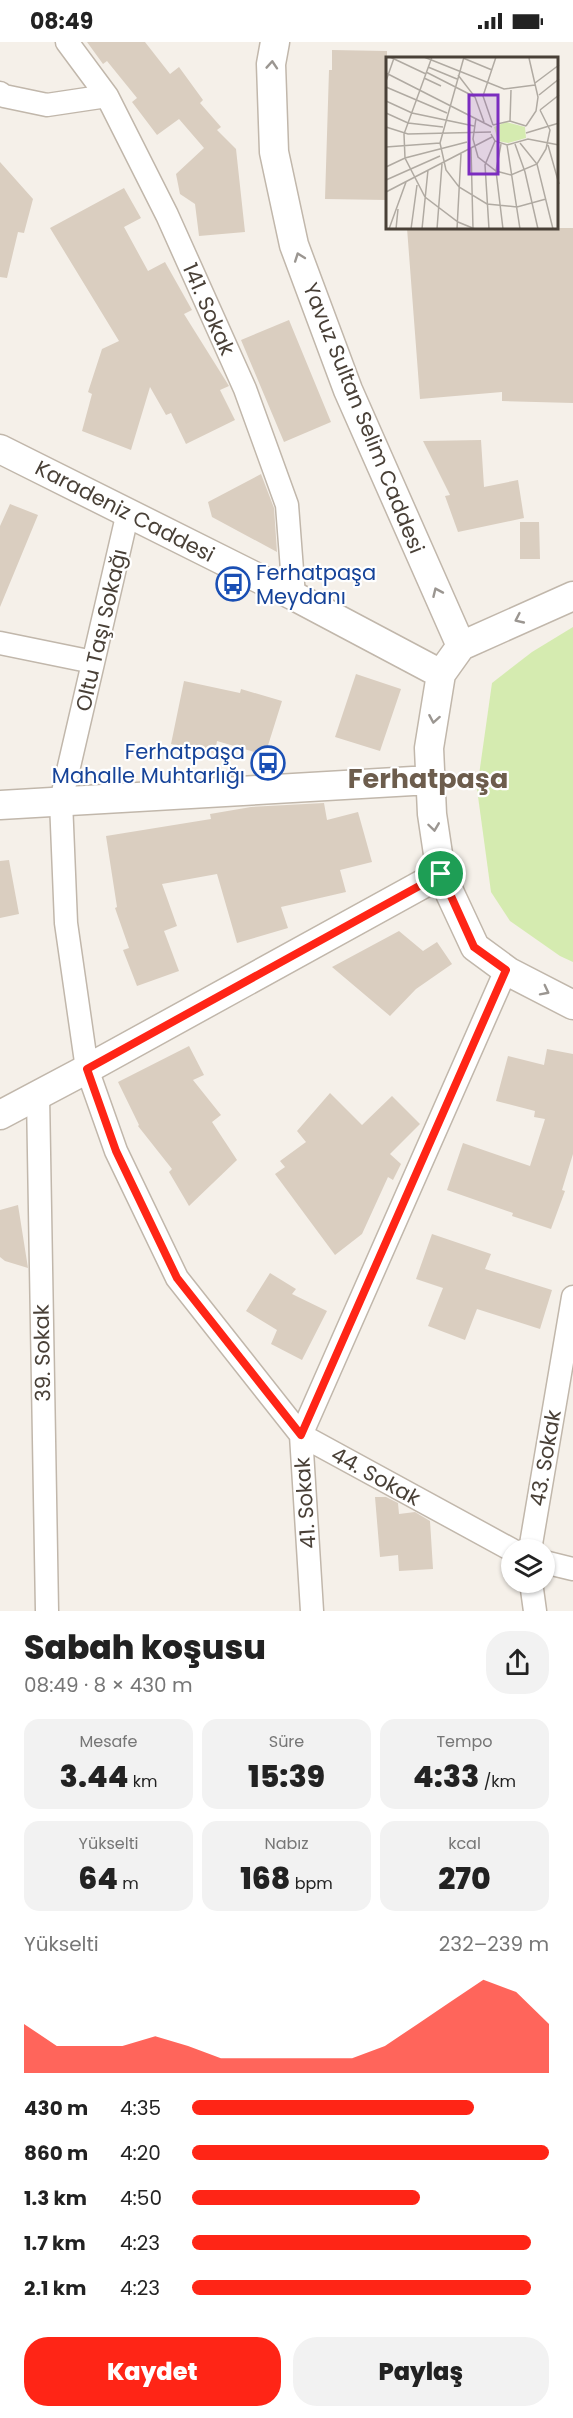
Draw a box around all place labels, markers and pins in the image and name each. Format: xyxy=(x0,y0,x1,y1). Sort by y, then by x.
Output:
place label: Ferhatpaşa Meydanı xyxy=(256,558,376,611)
bus stop icon: Ferhatpaşa Meydanı xyxy=(215,566,251,602)
place label: Ferhatpaşa Mahalle Muhtarlığı xyxy=(52,737,245,790)
bus stop icon: Ferhatpaşa Mahalle Muhtarlığı xyxy=(250,745,286,781)
pin xyxy=(415,848,466,899)

